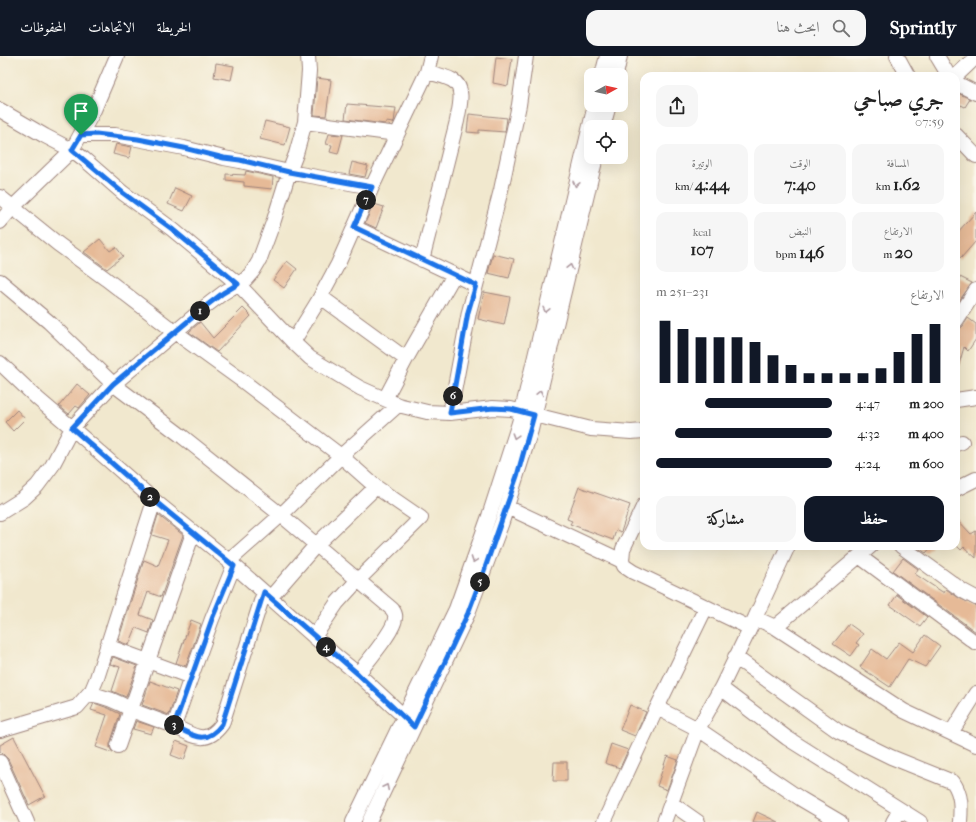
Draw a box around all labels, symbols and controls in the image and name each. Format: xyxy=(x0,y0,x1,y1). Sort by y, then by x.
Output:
search box xyxy=(586,10,866,46)
icon: search xyxy=(830,17,852,39)
text: Sprintly xyxy=(890,17,956,39)
text: ابحث هنا xyxy=(776,18,820,36)
text: المحفوظات xyxy=(20,19,66,36)
text: الاتجاهات xyxy=(88,19,135,36)
text: الخريطة xyxy=(157,19,191,36)
north arrow xyxy=(584,68,628,112)
map controls xyxy=(584,68,628,164)
button: share xyxy=(656,85,698,127)
text: جري صباحي xyxy=(853,86,944,112)
pin xyxy=(64,94,98,135)
icon: arrive xyxy=(70,100,92,122)
text: 07:59 xyxy=(915,114,944,129)
button: locate xyxy=(584,120,628,164)
text: الوتيرة xyxy=(692,157,712,170)
text: الوقت xyxy=(789,157,811,170)
text: المسافة xyxy=(887,157,909,170)
text: 4:44 xyxy=(695,174,729,194)
text: 7:40 xyxy=(784,174,816,194)
text: 1.62 xyxy=(893,174,920,194)
one-way arrow xyxy=(572,180,581,187)
text: /km xyxy=(675,180,695,193)
text: km xyxy=(876,180,893,193)
pin: 7 xyxy=(356,190,376,210)
text: 7 xyxy=(363,193,369,206)
text: النبض xyxy=(789,225,811,238)
text: الارتفاع xyxy=(884,225,912,238)
text: kcal xyxy=(693,226,711,239)
text: 107 xyxy=(690,239,714,259)
text: 146 xyxy=(799,242,824,262)
text: 20 xyxy=(895,242,913,262)
text: bpm xyxy=(776,248,799,261)
text: m xyxy=(883,248,895,261)
one-way arrow xyxy=(565,263,574,270)
text: 231–251 m xyxy=(656,284,709,299)
text: الارتفاع xyxy=(910,287,944,302)
pin: 1 xyxy=(190,301,210,321)
text: 1 xyxy=(198,304,202,317)
one-way arrow xyxy=(542,307,550,313)
pin: 6 xyxy=(443,386,463,406)
text: 6 xyxy=(450,389,456,402)
one-way arrow xyxy=(535,390,543,396)
text: 4:47 xyxy=(856,396,880,411)
text: 200 m xyxy=(909,396,944,411)
text: 4:32 xyxy=(857,426,880,441)
text: 400 m xyxy=(908,426,944,441)
one-way arrow xyxy=(511,433,520,440)
text: 4:24 xyxy=(855,456,880,471)
text: 600 m xyxy=(909,456,944,471)
pin: 2 xyxy=(140,487,160,507)
text: 2 xyxy=(147,490,153,503)
button: مشاركة xyxy=(656,496,796,542)
button: حفظ xyxy=(804,496,944,542)
one-way arrow xyxy=(470,556,478,563)
pin: 5 xyxy=(470,572,490,592)
text: 5 xyxy=(478,575,482,588)
pin: 4 xyxy=(316,637,336,657)
text: 4 xyxy=(323,640,329,653)
pin: 3 xyxy=(164,715,184,735)
text: 3 xyxy=(172,718,176,731)
one-way arrow xyxy=(381,784,389,791)

